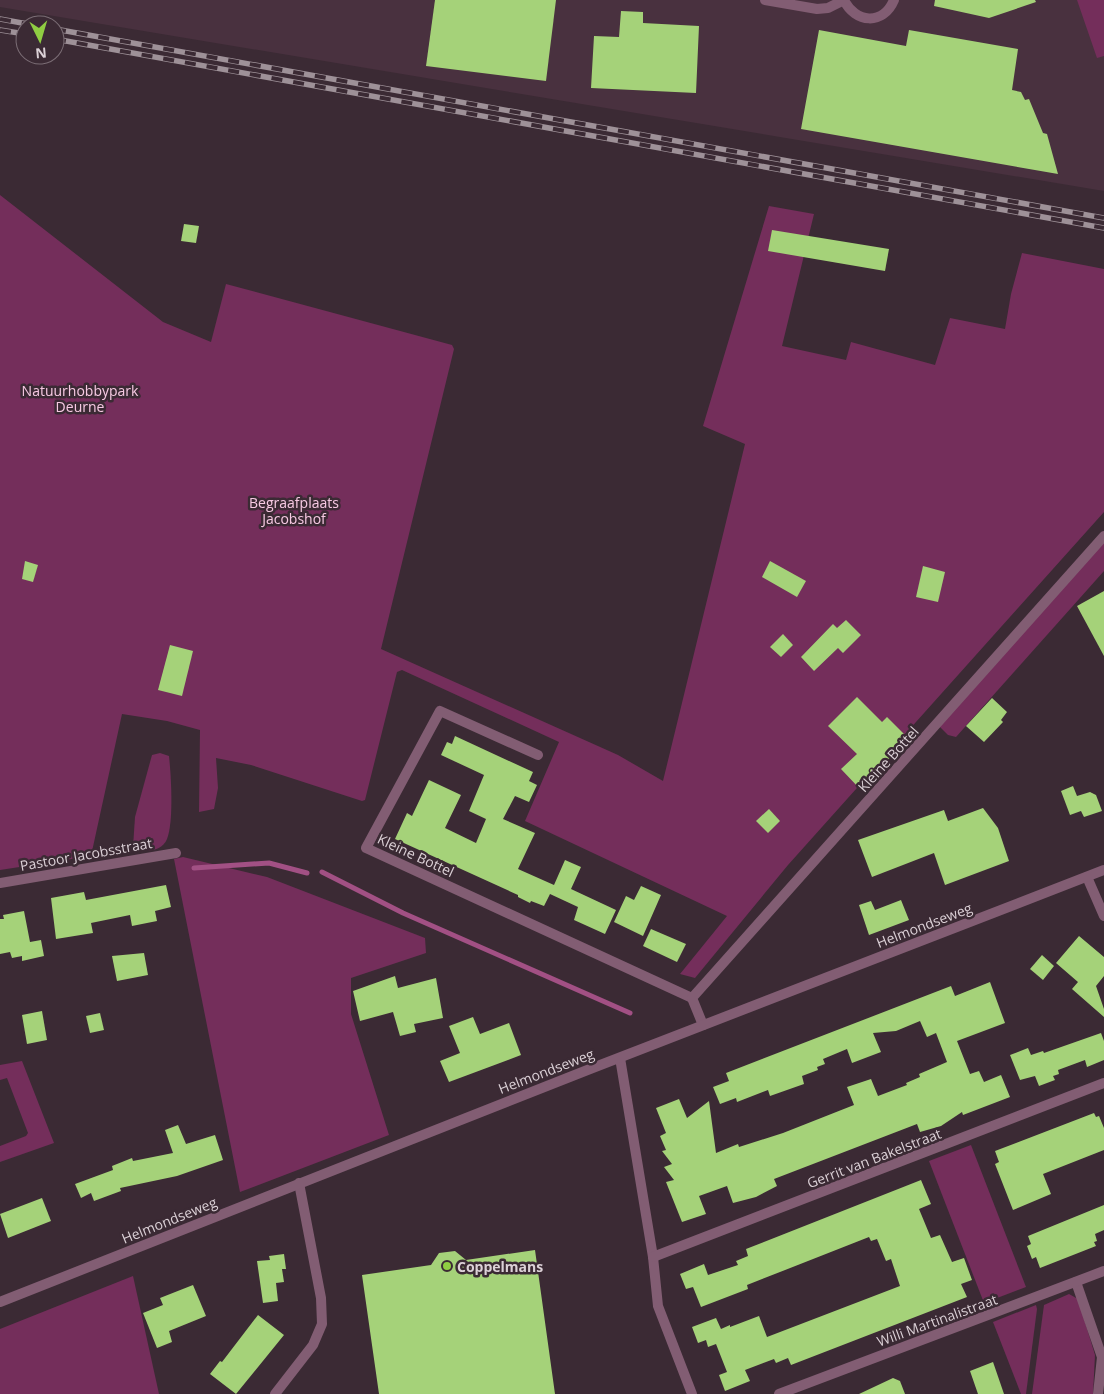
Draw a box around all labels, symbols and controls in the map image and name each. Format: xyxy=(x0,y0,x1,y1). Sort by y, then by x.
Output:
north arrow xyxy=(15,15,65,65)
text: N xyxy=(35,43,48,63)
park label: Natuurhobbypark Deurne xyxy=(22,381,139,416)
park label: Begraafplaats Jacobshof xyxy=(249,493,339,528)
street label: Kleine Bottel xyxy=(853,722,923,796)
street label: Kleine Bottel xyxy=(375,829,457,881)
street label: Pastoor Jacobsstraat xyxy=(18,833,154,875)
street label: Helmondseweg xyxy=(873,898,975,952)
street label: Helmondseweg xyxy=(495,1044,597,1098)
street label: Gerrit van Bakelstraat xyxy=(804,1124,944,1192)
street label: Helmondseweg xyxy=(119,1192,220,1248)
place label: Coppelmans xyxy=(457,1257,543,1276)
marker: Coppelmans xyxy=(441,1260,453,1272)
street label: Willi Martinalistraat xyxy=(874,1289,1000,1351)

